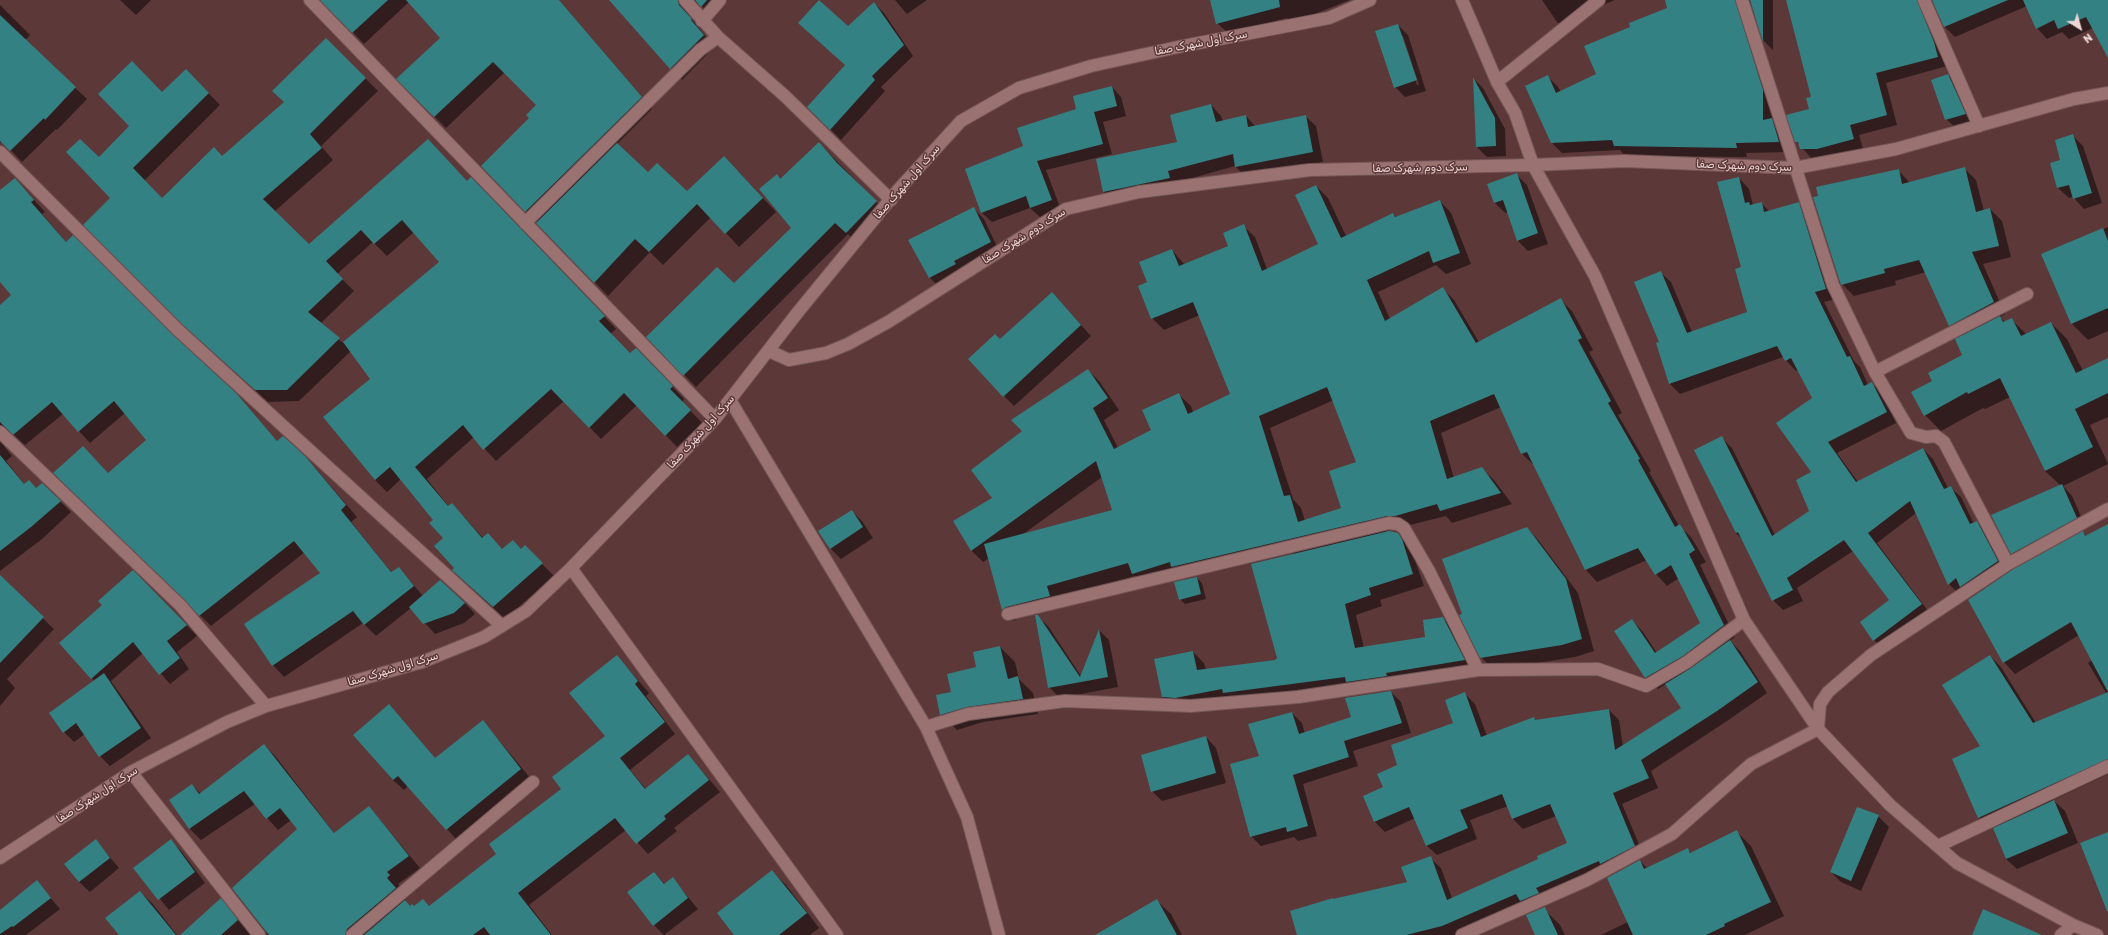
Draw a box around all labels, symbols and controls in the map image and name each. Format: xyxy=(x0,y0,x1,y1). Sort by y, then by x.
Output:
north arrow xyxy=(2060,8,2100,48)
street label: سرک اول شهرک صفا xyxy=(1153,28,1249,58)
text: N xyxy=(2080,30,2095,46)
street label: سرک اول شهرک صفا xyxy=(871,142,943,222)
street label: سرک دوم شهرک صفا xyxy=(1696,158,1792,174)
street label: سرک دوم شهرک صفا xyxy=(1372,161,1468,175)
street label: سرک دوم شهرک صفا xyxy=(980,205,1068,267)
street label: سرک اول شهرک صفا xyxy=(665,393,737,471)
street label: سرک اول شهرک صفا xyxy=(346,649,440,689)
street label: سرک اول شهرک صفا xyxy=(54,764,140,826)

